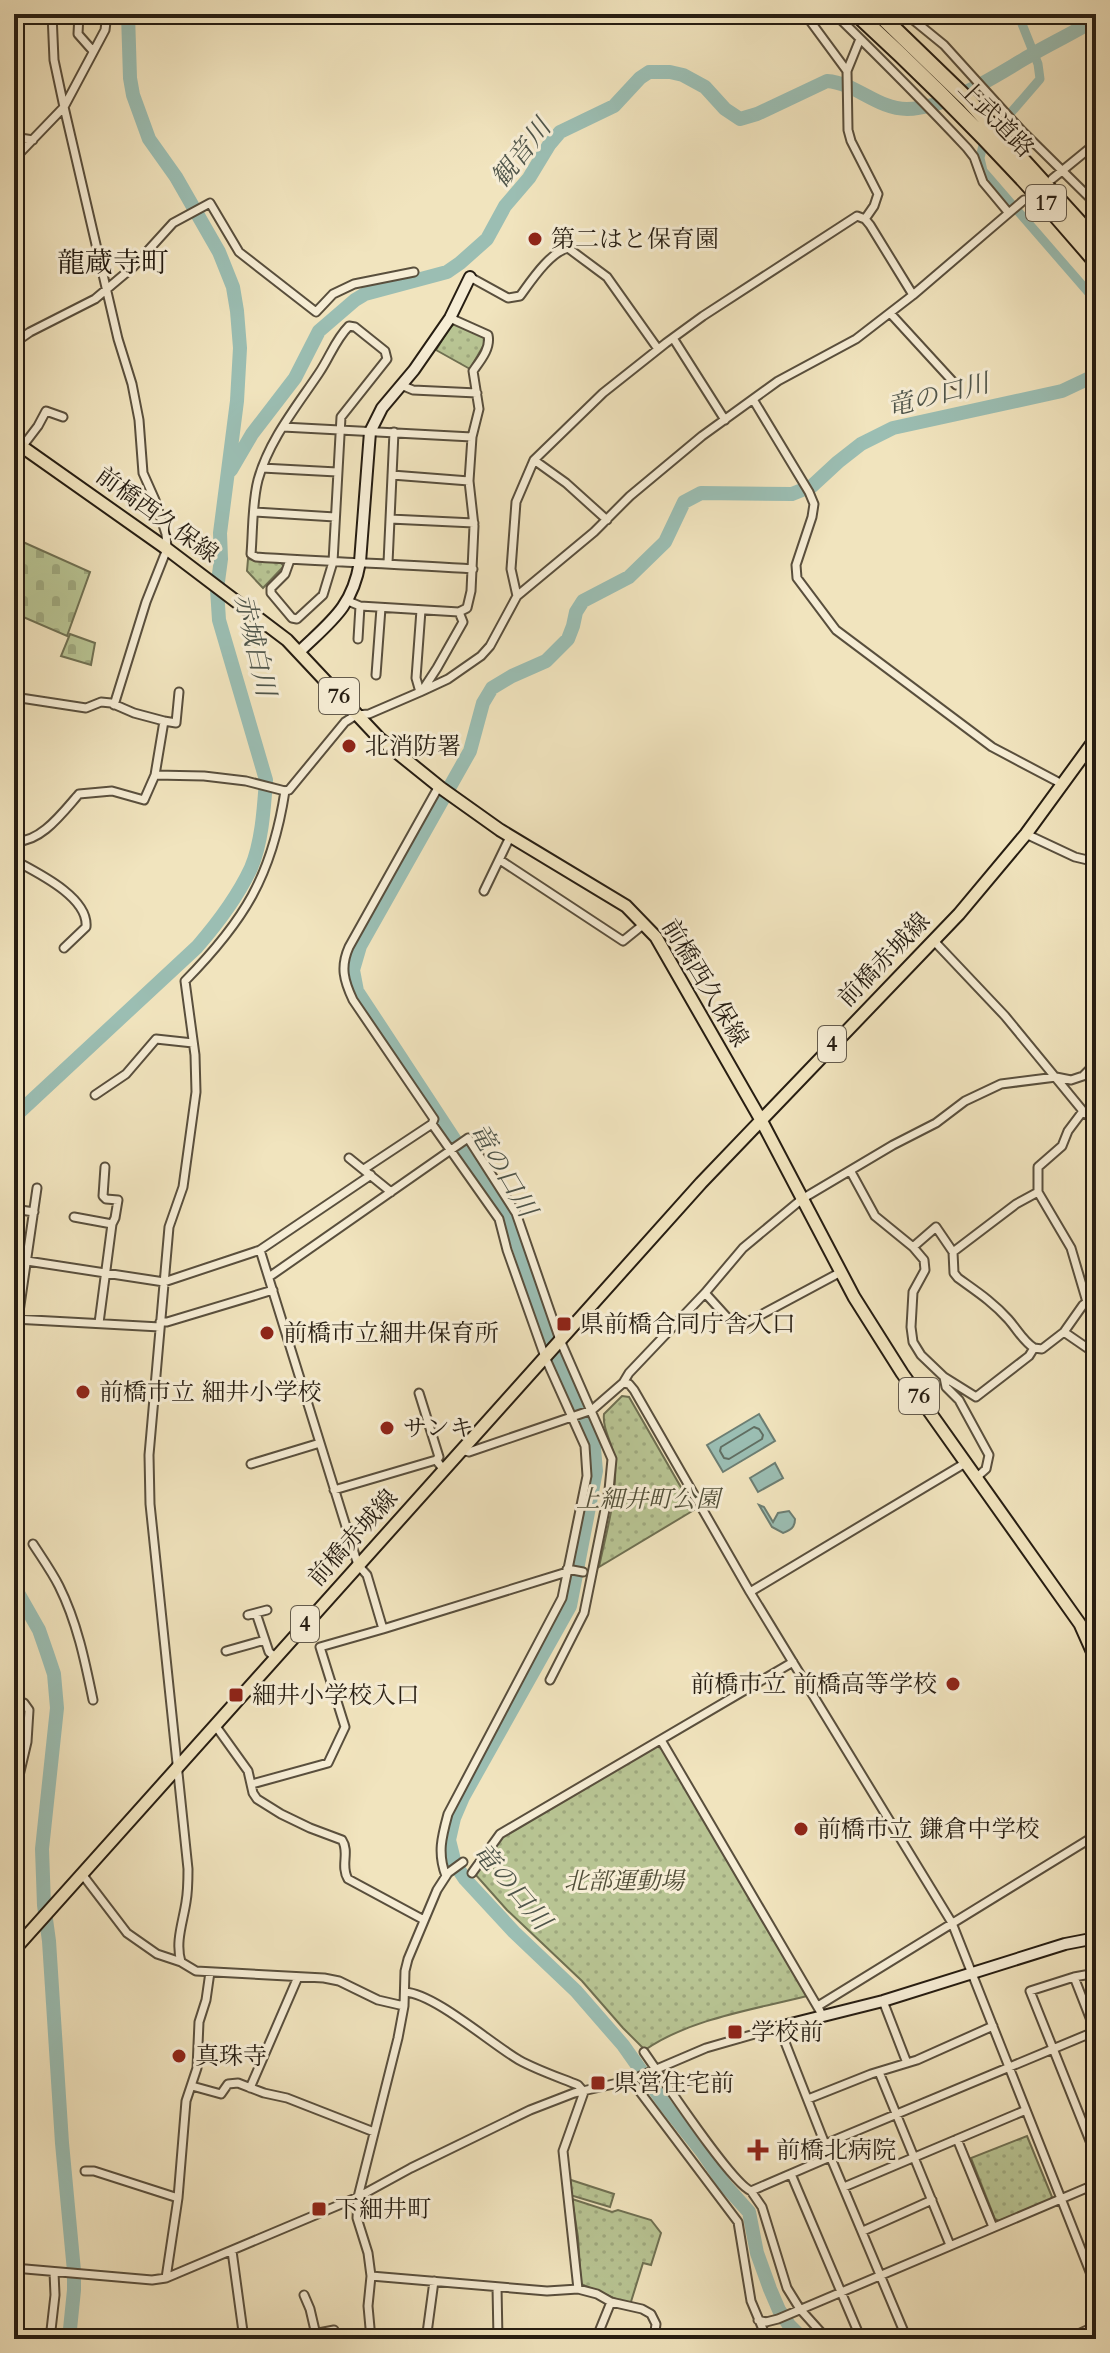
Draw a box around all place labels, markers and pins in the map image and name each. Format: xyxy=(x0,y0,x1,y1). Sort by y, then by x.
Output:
place label: 第二はと保育園 xyxy=(551,223,719,256)
marker: 第二はと保育園 xyxy=(526,230,544,248)
place label: 北消防署 xyxy=(365,730,461,763)
marker: 北消防署 xyxy=(340,737,358,755)
place label: 県前橋合同庁舎入口 xyxy=(580,1308,796,1341)
marker: 県前橋合同庁舎入口 xyxy=(555,1315,573,1333)
place label: 前橋市立細井保育所 xyxy=(283,1317,499,1350)
marker: 前橋市立細井保育所 xyxy=(258,1324,276,1342)
place label: 前橋市立 細井小学校 xyxy=(99,1376,321,1409)
marker: 前橋市立 細井小学校 xyxy=(74,1383,92,1401)
place label: サンキ xyxy=(403,1412,474,1445)
marker: サンキ xyxy=(378,1419,396,1437)
place label: 前橋市立 前橋高等学校 xyxy=(691,1668,937,1701)
marker: 前橋市立 前橋高等学校 xyxy=(944,1675,962,1693)
place label: 細井小学校入口 xyxy=(252,1679,420,1712)
marker: 細井小学校入口 xyxy=(227,1686,245,1704)
place label: 前橋市立 鎌倉中学校 xyxy=(817,1813,1039,1846)
marker: 前橋市立 鎌倉中学校 xyxy=(792,1820,810,1838)
place label: 学校前 xyxy=(751,2016,823,2049)
marker: 学校前 xyxy=(726,2023,744,2041)
place label: 真珠寺 xyxy=(195,2040,267,2073)
marker: 真珠寺 xyxy=(170,2047,188,2065)
place label: 県営住宅前 xyxy=(614,2067,734,2100)
marker: 県営住宅前 xyxy=(589,2074,607,2092)
place label: 前橋北病院 xyxy=(776,2134,896,2167)
marker: 前橋北病院 xyxy=(747,2139,769,2161)
place label: 下細井町 xyxy=(335,2193,431,2226)
marker: 下細井町 xyxy=(310,2200,328,2218)

